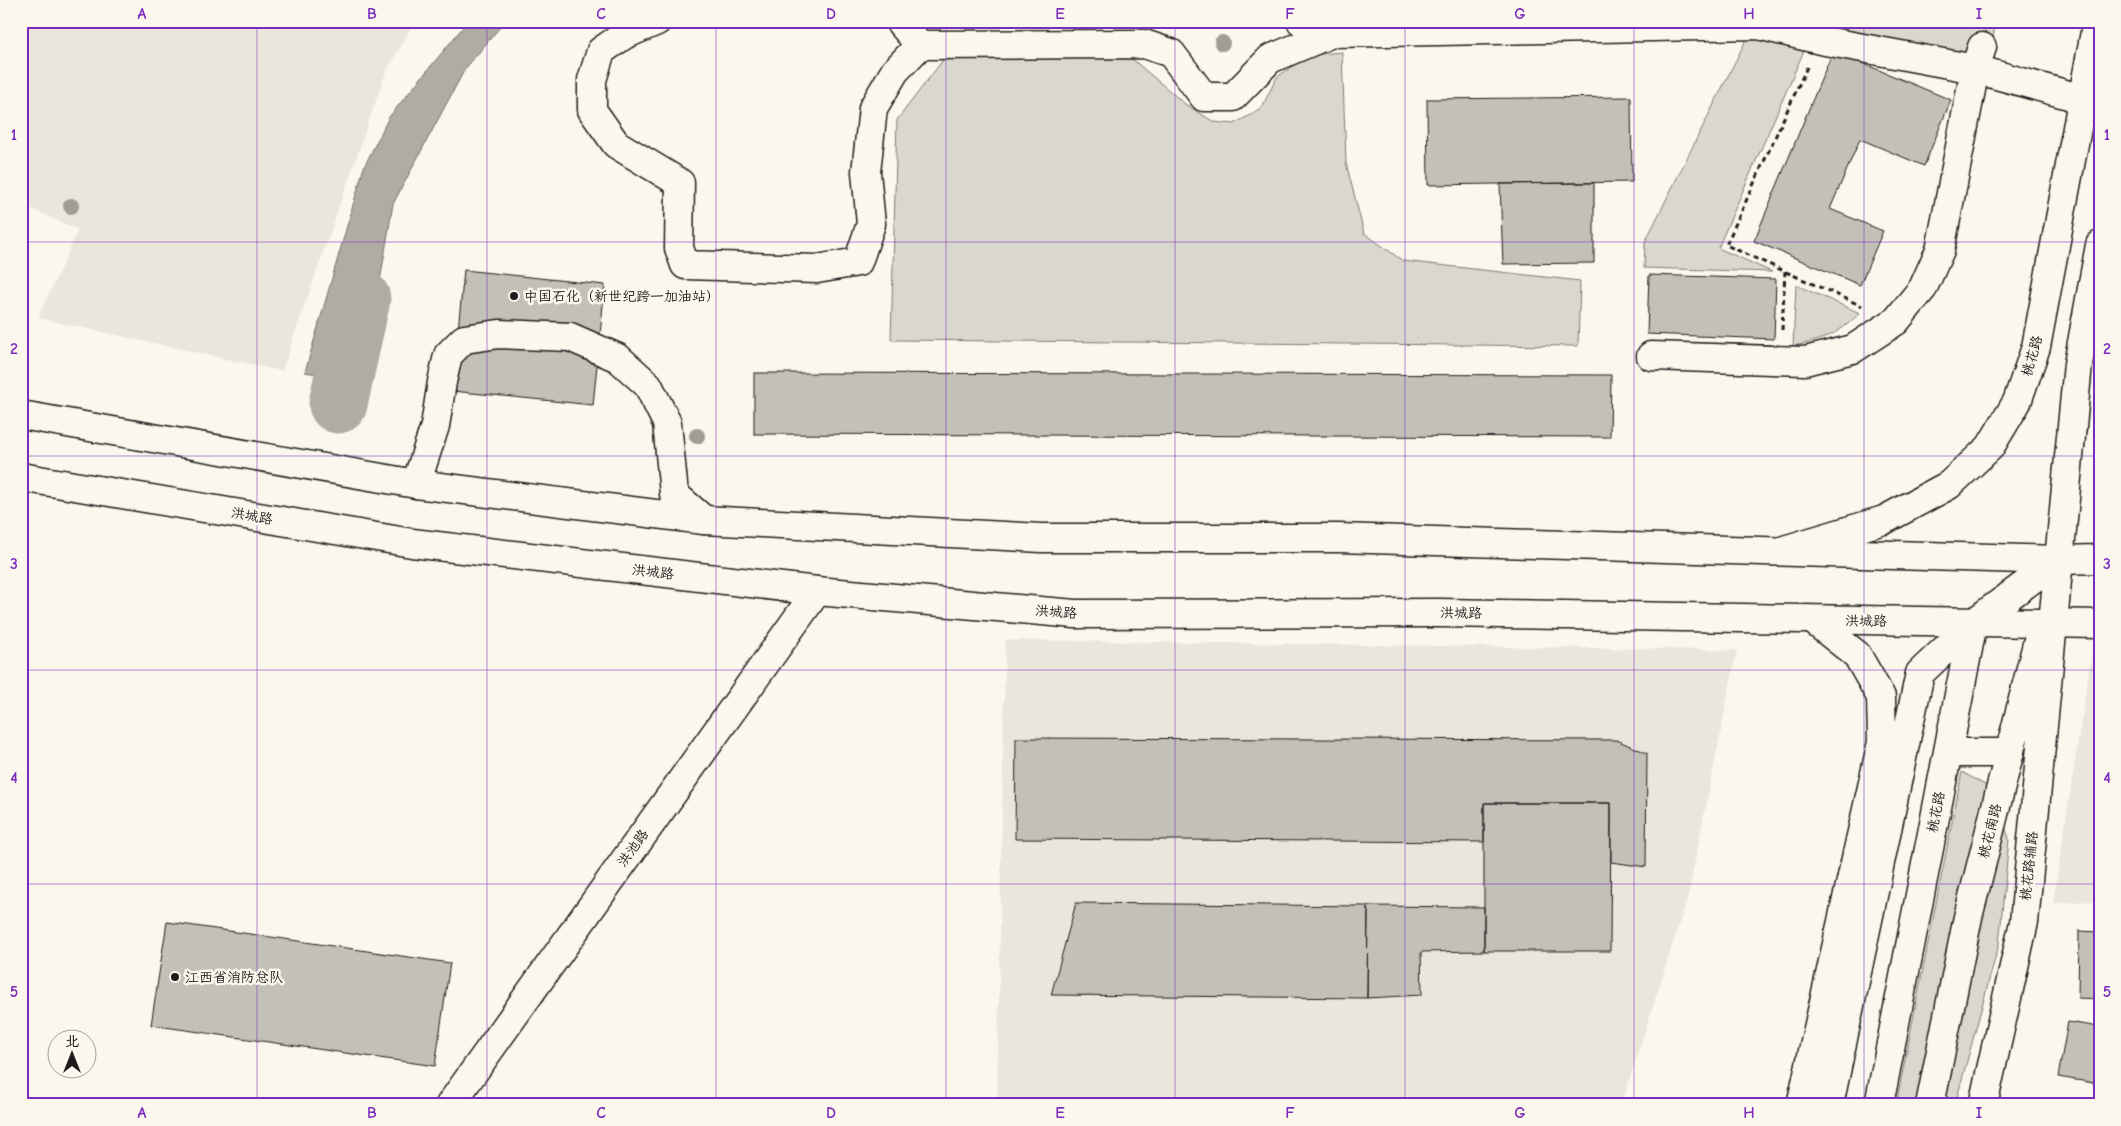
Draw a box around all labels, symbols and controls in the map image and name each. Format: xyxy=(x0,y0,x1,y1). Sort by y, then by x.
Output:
text: A xyxy=(138,5,147,23)
text: B xyxy=(367,5,377,23)
text: C xyxy=(596,5,606,23)
text: D xyxy=(826,5,836,23)
text: E xyxy=(1055,5,1065,23)
text: F xyxy=(1285,5,1295,23)
text: G xyxy=(1514,5,1526,23)
text: H xyxy=(1743,5,1755,23)
text: I xyxy=(1976,5,1982,23)
text: 1 xyxy=(11,126,17,144)
text: 1 xyxy=(2104,126,2110,144)
place label: 中国石化（新世纪跨一加油站） xyxy=(524,288,720,305)
marker: 中国石化（新世纪跨一加油站） xyxy=(508,290,520,302)
street label: 桃花路 xyxy=(2018,333,2046,379)
text: 2 xyxy=(10,340,18,358)
text: 2 xyxy=(2103,340,2111,358)
street label: 洪城路 xyxy=(230,504,274,528)
text: 3 xyxy=(10,555,18,573)
text: 3 xyxy=(2103,555,2111,573)
street label: 洪城路 xyxy=(631,561,675,583)
street label: 洪城路 xyxy=(1034,602,1078,622)
street label: 洪城路 xyxy=(1440,604,1482,622)
street label: 洪城路 xyxy=(1845,612,1887,630)
text: 4 xyxy=(10,769,18,787)
text: 4 xyxy=(2103,769,2111,787)
street label: 桃花路 xyxy=(1924,790,1948,834)
street label: 桃花南路 xyxy=(1975,802,2005,860)
street label: 洪池路 xyxy=(614,826,652,870)
street label: 桃花路辅路 xyxy=(2017,830,2041,902)
place label: 江西省消防总队 xyxy=(185,969,283,986)
marker: 江西省消防总队 xyxy=(169,971,181,983)
text: 5 xyxy=(10,983,18,1001)
text: 5 xyxy=(2103,983,2111,1001)
north arrow xyxy=(48,1028,98,1078)
text: 北 xyxy=(65,1033,79,1050)
text: A xyxy=(138,1104,147,1122)
text: B xyxy=(367,1104,377,1122)
text: C xyxy=(596,1104,606,1122)
text: D xyxy=(826,1104,836,1122)
text: E xyxy=(1055,1104,1065,1122)
text: F xyxy=(1285,1104,1295,1122)
text: G xyxy=(1514,1104,1526,1122)
text: H xyxy=(1743,1104,1755,1122)
text: I xyxy=(1976,1104,1982,1122)

